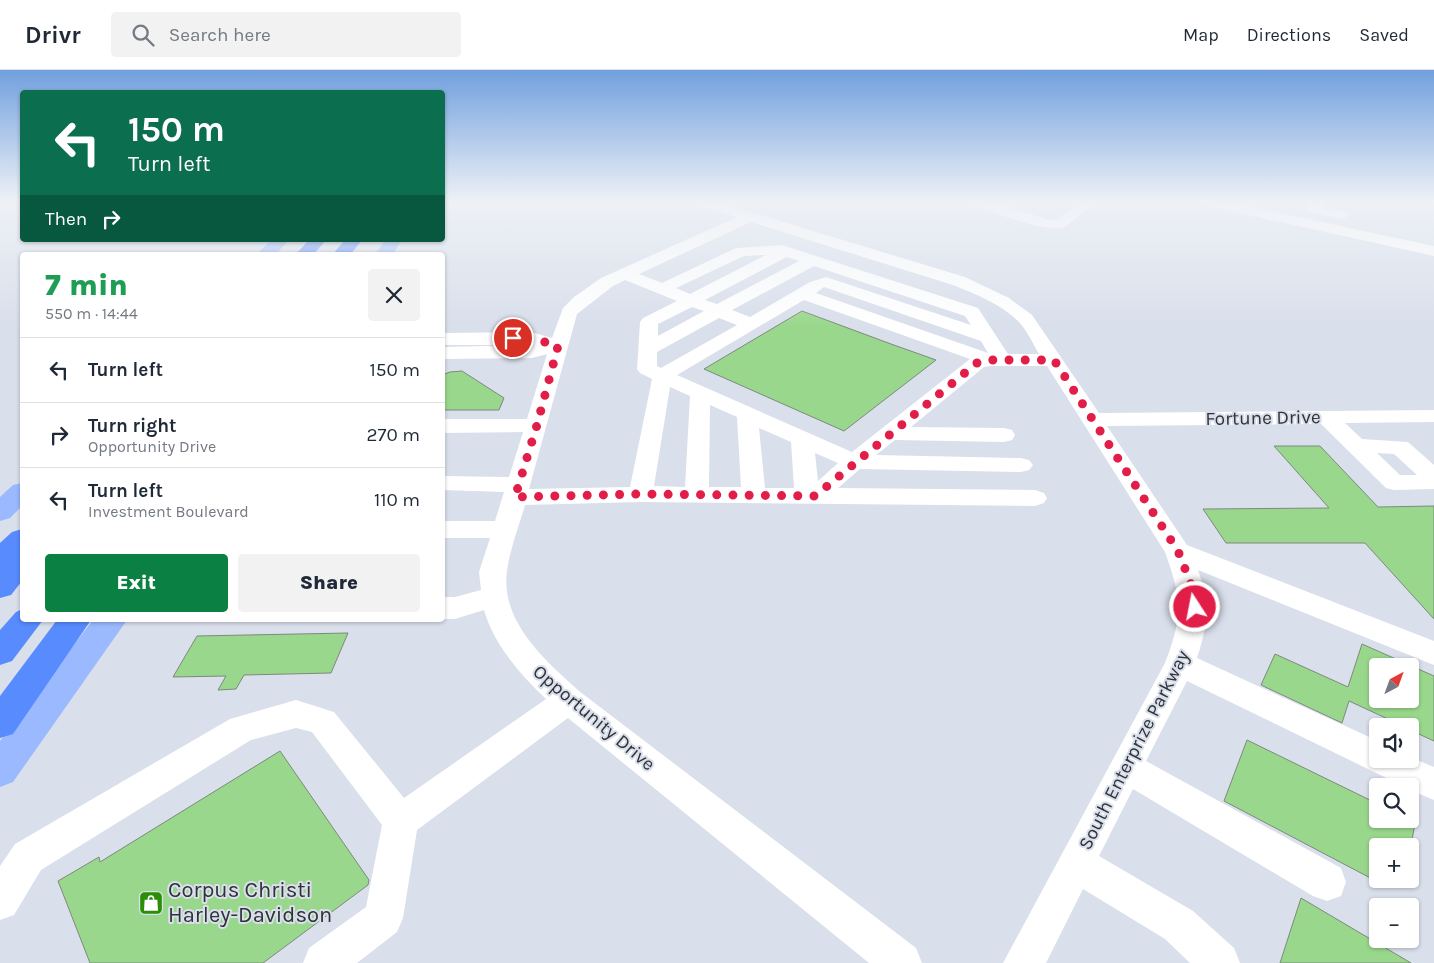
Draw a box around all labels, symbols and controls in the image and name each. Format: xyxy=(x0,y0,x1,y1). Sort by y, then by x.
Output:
search box xyxy=(111,12,461,57)
text: Drivr xyxy=(25,21,81,49)
icon: search xyxy=(129,21,157,49)
text: Search here xyxy=(169,24,271,46)
text: Map xyxy=(1183,24,1219,46)
text: Directions xyxy=(1247,24,1331,46)
text: Saved xyxy=(1359,24,1409,46)
text: 150 m xyxy=(128,109,225,150)
icon: left xyxy=(45,110,110,175)
text: Turn left xyxy=(128,151,211,177)
icon: right xyxy=(97,205,125,233)
text: Then xyxy=(45,208,87,230)
text: 7 min xyxy=(45,267,128,303)
button: close xyxy=(368,269,420,321)
text: 550 m · 14:44 xyxy=(45,304,138,323)
pin xyxy=(492,317,534,359)
icon: arrive xyxy=(499,324,527,352)
icon: left xyxy=(45,356,73,384)
text: Turn left xyxy=(88,359,163,381)
text: 150 m xyxy=(369,359,420,381)
street label: Fortune Drive xyxy=(1205,406,1321,430)
text: Turn right xyxy=(88,415,177,437)
icon: right xyxy=(45,421,73,449)
text: 270 m xyxy=(367,424,420,446)
text: Opportunity Drive xyxy=(88,437,216,456)
text: Turn left xyxy=(88,480,163,502)
icon: left xyxy=(45,486,73,514)
text: 110 m xyxy=(374,489,420,511)
text: Investment Boulevard xyxy=(88,502,249,521)
button: Exit xyxy=(45,554,228,612)
button: Share xyxy=(238,554,420,612)
position arrow xyxy=(1168,580,1220,632)
street label: South Enterprize Parkway xyxy=(1074,646,1194,853)
north arrow xyxy=(1369,658,1419,708)
map controls xyxy=(1369,658,1419,948)
street label: Opportunity Drive xyxy=(529,661,659,775)
button: sound xyxy=(1369,718,1419,768)
button: search xyxy=(1369,778,1419,828)
button: + xyxy=(1369,838,1419,888)
place label: Corpus Christi Harley-Davidson xyxy=(168,877,332,928)
shop icon: Corpus Christi Harley-Davidson xyxy=(138,890,164,916)
button: − xyxy=(1369,898,1419,948)

